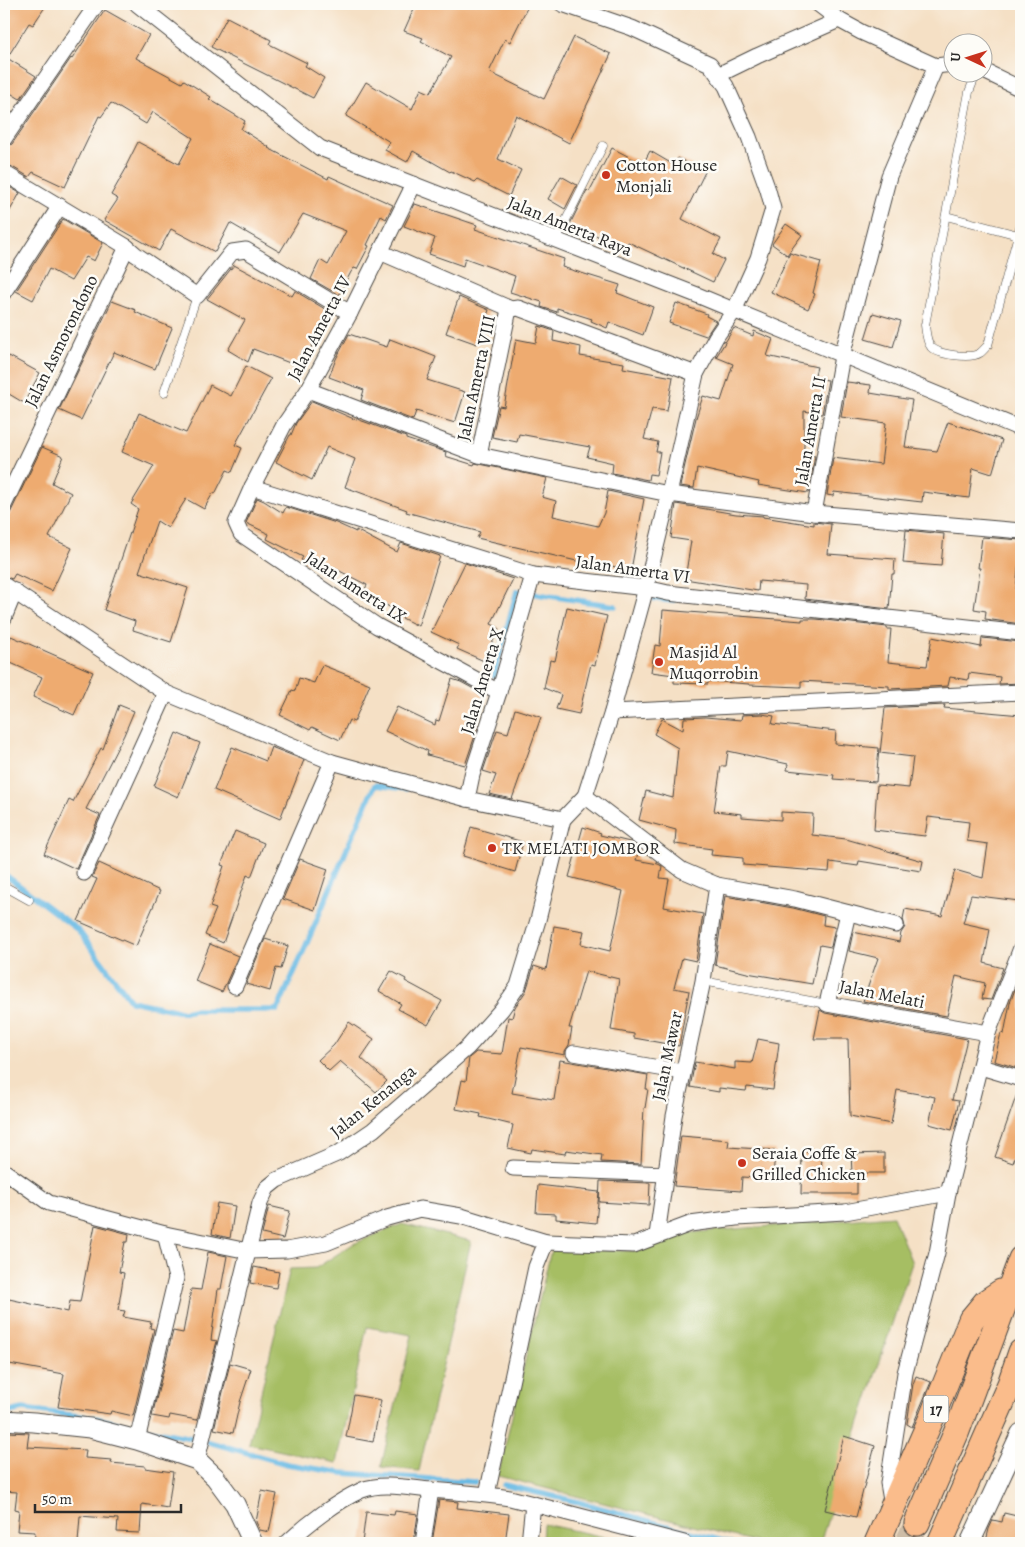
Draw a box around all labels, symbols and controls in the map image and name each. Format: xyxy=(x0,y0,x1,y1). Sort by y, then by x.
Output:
north arrow xyxy=(942,32,992,82)
text: U xyxy=(946,52,965,62)
place label: Cotton House Monjali xyxy=(616,153,717,198)
marker: Cotton House Monjali xyxy=(600,169,612,181)
street label: Jalan Amerta Raya xyxy=(504,190,637,262)
street label: Jalan Asmorondono xyxy=(19,271,103,411)
street label: Jalan Amerta IV xyxy=(281,271,357,385)
street label: Jalan Amerta VIII xyxy=(451,313,501,443)
street label: Jalan Amerta II xyxy=(789,374,831,488)
street label: Jalan Amerta IX xyxy=(301,545,411,629)
street label: Jalan Amerta VI xyxy=(574,549,692,589)
street label: Jalan Amerta X xyxy=(454,625,510,737)
place label: Masjid Al Muqorrobin xyxy=(669,640,759,685)
marker: Masjid Al Muqorrobin xyxy=(653,656,665,668)
place label: TK MELATI JOMBOR xyxy=(502,836,660,860)
marker: TK MELATI JOMBOR xyxy=(486,842,498,854)
street label: Jalan Melati xyxy=(837,974,927,1014)
street label: Jalan Mawar xyxy=(646,1009,688,1103)
street label: Jalan Kenanga xyxy=(325,1059,421,1143)
place label: Seraia Coffe & Grilled Chicken xyxy=(752,1141,866,1186)
marker: Seraia Coffe & Grilled Chicken xyxy=(736,1157,748,1169)
road number: 17 xyxy=(924,1396,948,1422)
scale bar xyxy=(35,1482,181,1514)
text: 50 m xyxy=(42,1489,72,1509)

